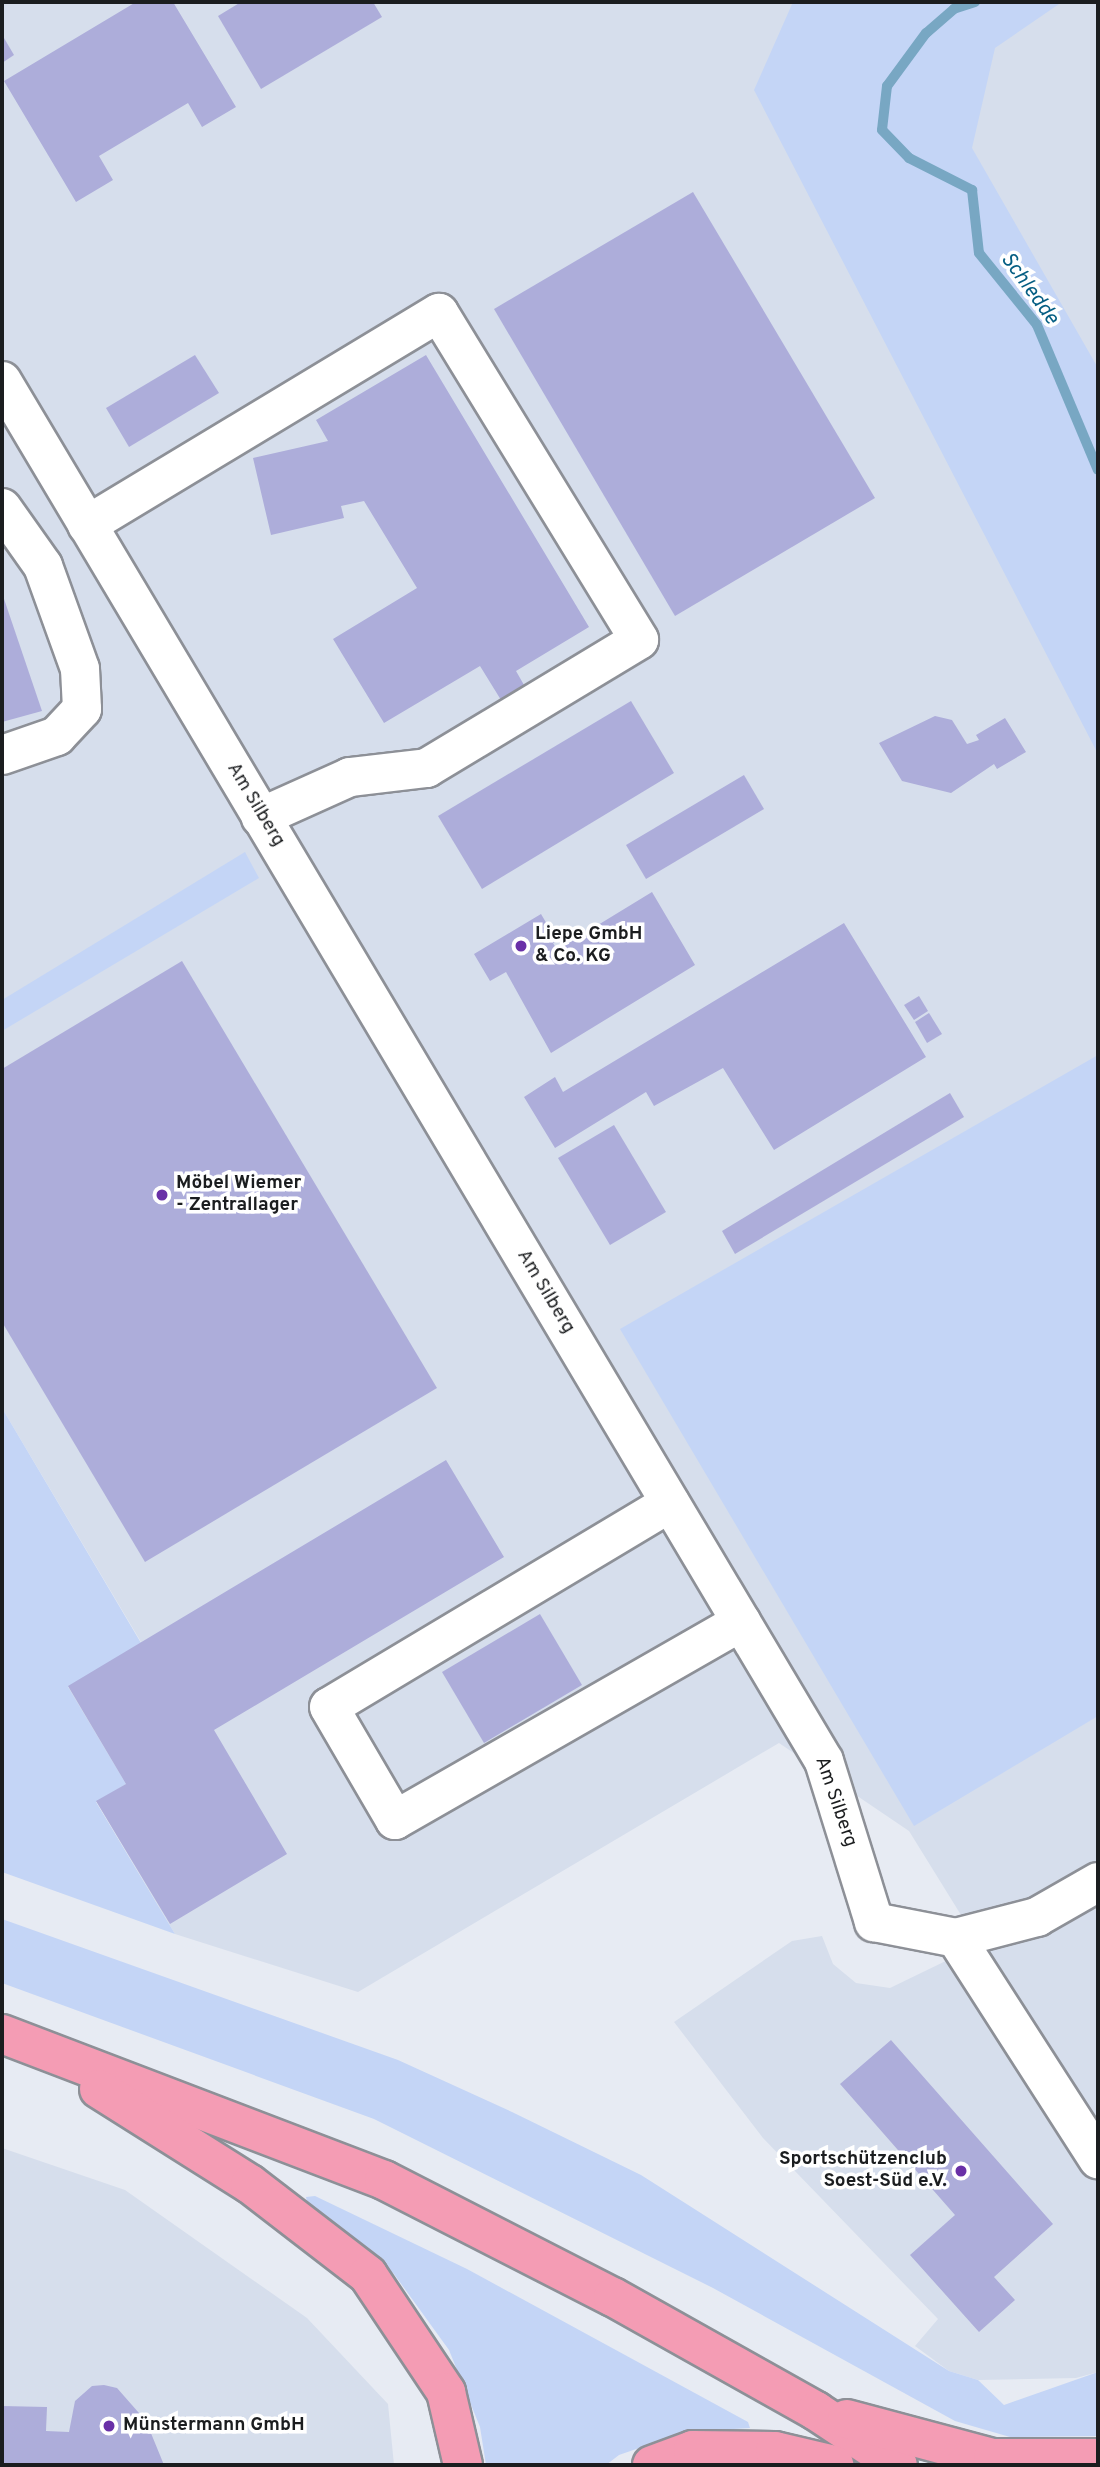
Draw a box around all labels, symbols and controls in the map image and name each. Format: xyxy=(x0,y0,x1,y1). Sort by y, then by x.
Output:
water label: Schledde xyxy=(994,248,1064,330)
street label: Am Silberg xyxy=(221,759,289,851)
place label: Liepe GmbH & Co. KG xyxy=(535,924,642,968)
marker: Liepe GmbH & Co. KG xyxy=(513,938,529,954)
place label: Möbel Wiemer - Zentrallager xyxy=(176,1173,302,1217)
marker: Möbel Wiemer - Zentrallager xyxy=(154,1187,170,1203)
street label: Am Silberg xyxy=(511,1246,579,1338)
street label: Am Silberg xyxy=(809,1754,861,1850)
place label: Sportschützenclub Soest-Süd e.V. xyxy=(779,2149,947,2193)
marker: Sportschützenclub Soest-Süd e.V. xyxy=(953,2163,969,2179)
place label: Münstermann GmbH xyxy=(123,2415,305,2437)
marker: Münstermann GmbH xyxy=(101,2418,117,2434)

